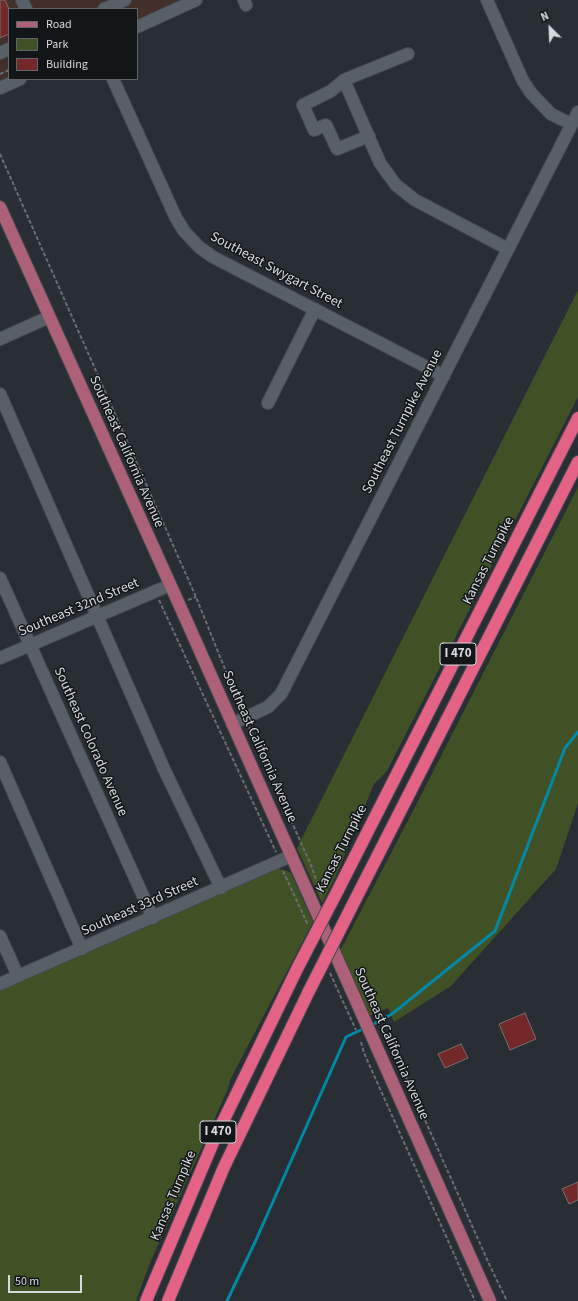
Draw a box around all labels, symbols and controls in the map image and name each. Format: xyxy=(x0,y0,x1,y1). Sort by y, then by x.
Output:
legend xyxy=(8,8,138,80)
north arrow xyxy=(530,8,570,48)
text: N xyxy=(539,8,551,25)
text: Road xyxy=(46,16,72,33)
text: Park xyxy=(46,36,68,53)
text: Building xyxy=(46,56,88,73)
street label: Southeast Swygart Street xyxy=(207,229,345,313)
street label: Southeast Turnpike Avenue xyxy=(359,347,447,497)
street label: Southeast California Avenue xyxy=(85,373,167,531)
street label: Kansas Turnpike xyxy=(460,514,518,608)
street label: Southeast 32nd Street xyxy=(16,575,142,641)
road number: I 470 xyxy=(440,643,476,665)
street label: Southeast Colorado Avenue xyxy=(49,665,131,819)
street label: Southeast California Avenue xyxy=(218,668,300,826)
street label: Kansas Turnpike xyxy=(313,802,371,896)
street label: Southeast 33rd Street xyxy=(79,874,201,940)
street label: Southeast California Avenue xyxy=(350,965,432,1123)
road number: I 470 xyxy=(200,1121,236,1143)
street label: Kansas Turnpike xyxy=(147,1148,201,1244)
scale bar xyxy=(10,1267,84,1293)
text: 50 m xyxy=(15,1273,39,1290)

